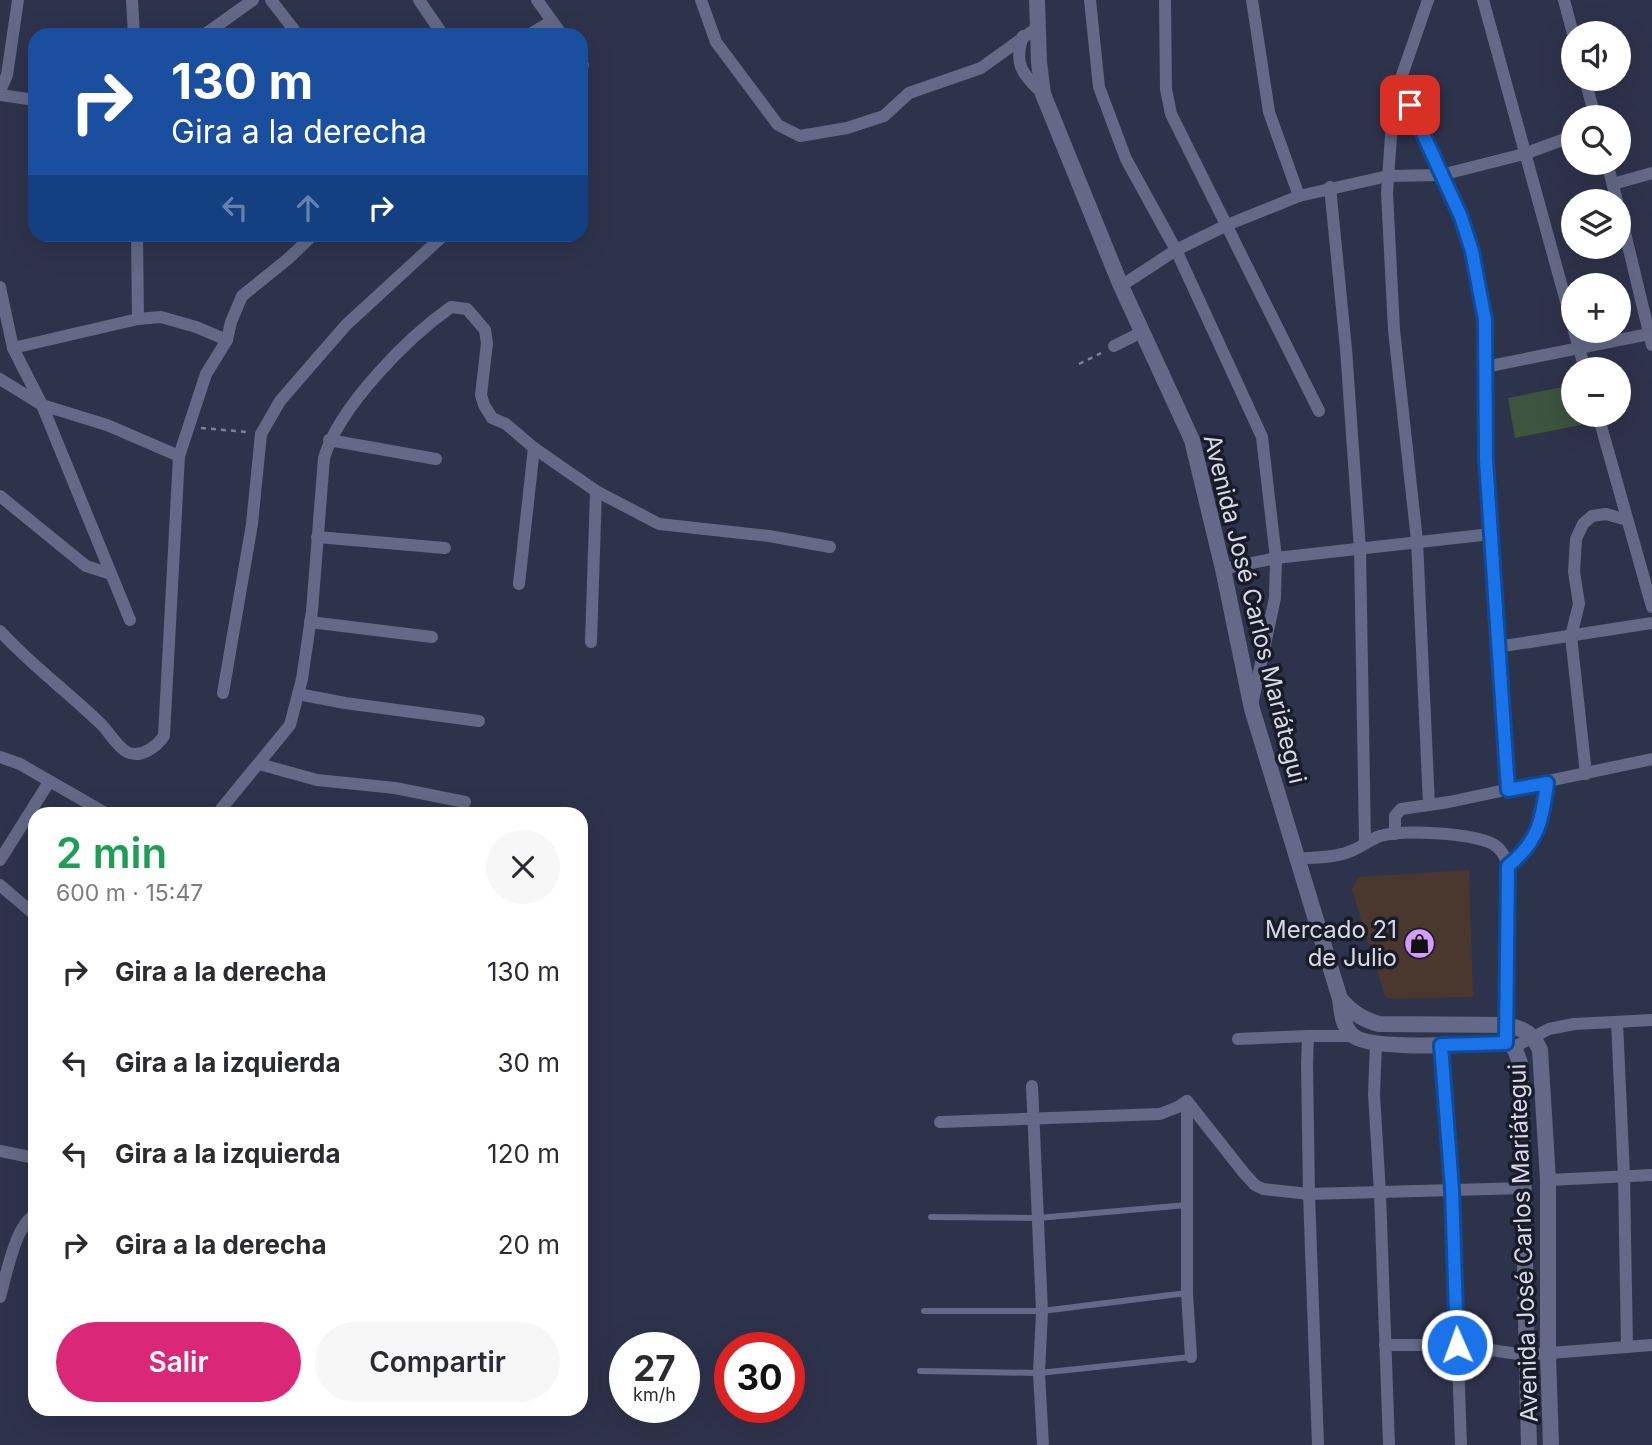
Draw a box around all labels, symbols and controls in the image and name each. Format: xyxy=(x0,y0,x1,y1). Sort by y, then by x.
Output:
map controls xyxy=(1561,21,1631,427)
button: sound xyxy=(1561,21,1631,91)
text: 130 m xyxy=(171,52,313,111)
icon: right xyxy=(56,56,147,147)
pin xyxy=(1380,75,1440,135)
icon: arrive xyxy=(1391,86,1429,124)
button: search xyxy=(1561,105,1631,175)
text: Gira a la derecha xyxy=(171,112,427,151)
icon: left xyxy=(216,189,254,227)
icon: ahead xyxy=(289,189,327,227)
icon: right xyxy=(362,189,400,227)
button: layers xyxy=(1561,189,1631,259)
button: + xyxy=(1561,273,1631,343)
button: − xyxy=(1561,357,1631,427)
street label: Avenida José Carlos Mariátegui xyxy=(1198,432,1312,786)
text: 2 min xyxy=(56,827,167,878)
button: close xyxy=(486,830,560,904)
text: 600 m · 15:47 xyxy=(56,879,203,907)
place label: Mercado 21 de Julio xyxy=(1265,915,1397,972)
shop icon: Mercado 21 de Julio xyxy=(1403,926,1437,960)
icon: right xyxy=(56,953,94,991)
text: Gira a la derecha xyxy=(115,956,327,987)
text: 130 m xyxy=(487,956,560,987)
icon: left xyxy=(56,1044,94,1082)
text: Gira a la izquierda xyxy=(115,1047,341,1078)
text: 30 m xyxy=(497,1047,560,1078)
street label: Avenida José Carlos Mariátegui xyxy=(1502,1063,1544,1423)
icon: left xyxy=(56,1135,94,1173)
text: Gira a la izquierda xyxy=(115,1138,341,1169)
text: 120 m xyxy=(487,1138,560,1169)
icon: right xyxy=(56,1226,94,1264)
text: Gira a la derecha xyxy=(115,1229,327,1260)
text: 20 m xyxy=(498,1229,560,1260)
position arrow xyxy=(1420,1308,1494,1382)
button: Salir xyxy=(56,1322,301,1402)
button: Compartir xyxy=(315,1322,560,1402)
speed limit sign: 30 xyxy=(714,1332,805,1423)
text: 27 xyxy=(633,1347,676,1389)
text: km/h xyxy=(633,1384,676,1405)

